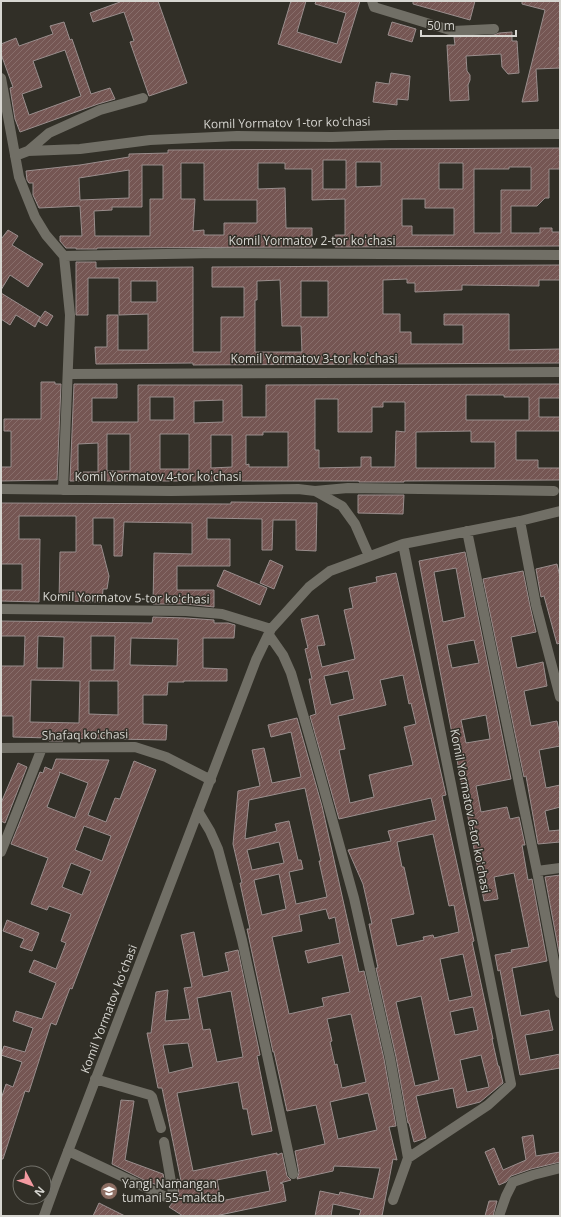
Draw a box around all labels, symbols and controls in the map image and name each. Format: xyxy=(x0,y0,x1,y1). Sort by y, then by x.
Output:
scale bar xyxy=(421,12,516,38)
text: 50 m xyxy=(427,17,455,34)
street label: Komil Yormatov 1-tor koʻchasi xyxy=(203,113,371,132)
street label: Komil Yormatov 2-tor koʻchasi xyxy=(228,232,396,249)
street label: Komil Yormatov 3-tor koʻchasi xyxy=(230,350,398,367)
street label: Komil Yormatov 4-tor koʻchasi xyxy=(74,468,242,485)
street label: Komil Yormatov 5-tor koʻchasi xyxy=(42,588,210,607)
street label: Shafaq koʻchasi xyxy=(42,725,128,744)
street label: Komil Yormatov 6-tor koʻchasi xyxy=(446,727,495,895)
street label: Komil Yormatov koʻchasi xyxy=(76,942,141,1076)
north arrow xyxy=(12,1165,52,1205)
place label: Yangi Namangan tumani 55-maktab xyxy=(122,1175,225,1206)
school or university icon: Yangi Namangan tumani 55-maktab xyxy=(99,1181,119,1201)
text: N xyxy=(31,1184,49,1200)

